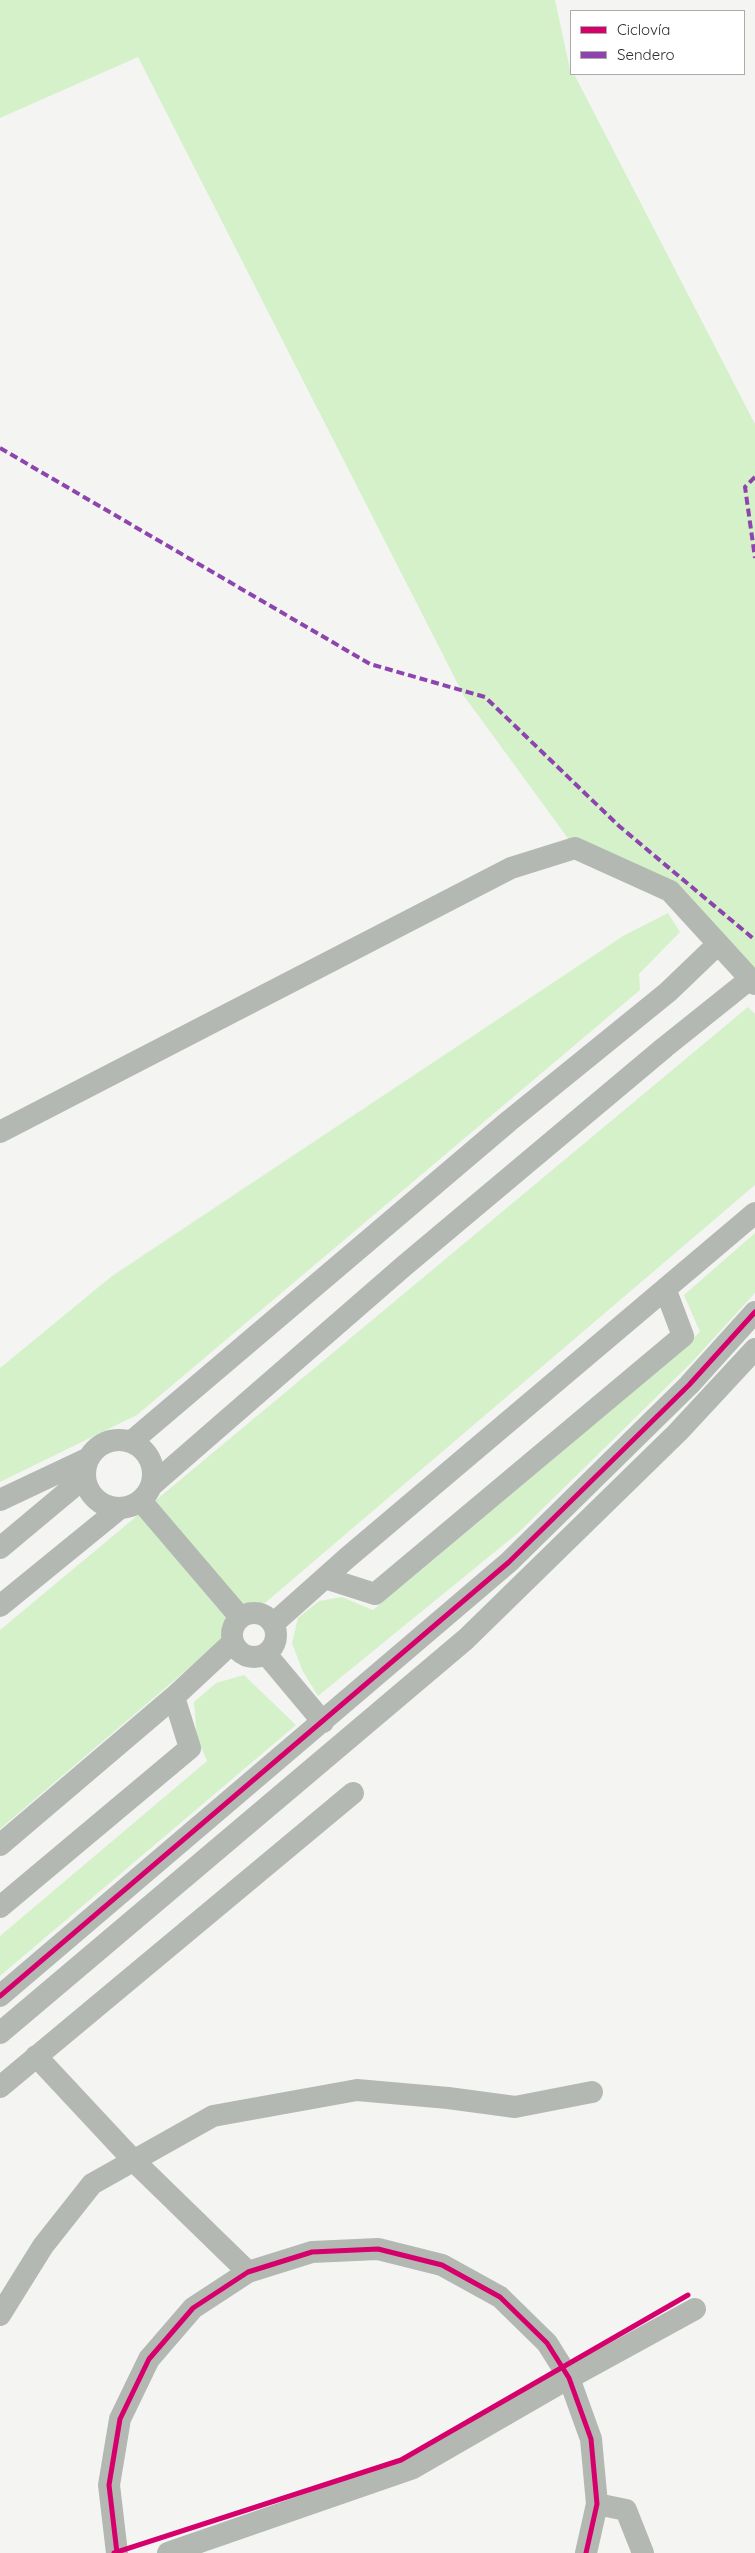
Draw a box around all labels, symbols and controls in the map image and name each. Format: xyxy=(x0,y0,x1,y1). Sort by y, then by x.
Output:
legend xyxy=(570,10,745,75)
text: Ciclovía xyxy=(617,20,670,39)
text: Sendero xyxy=(617,45,675,64)

